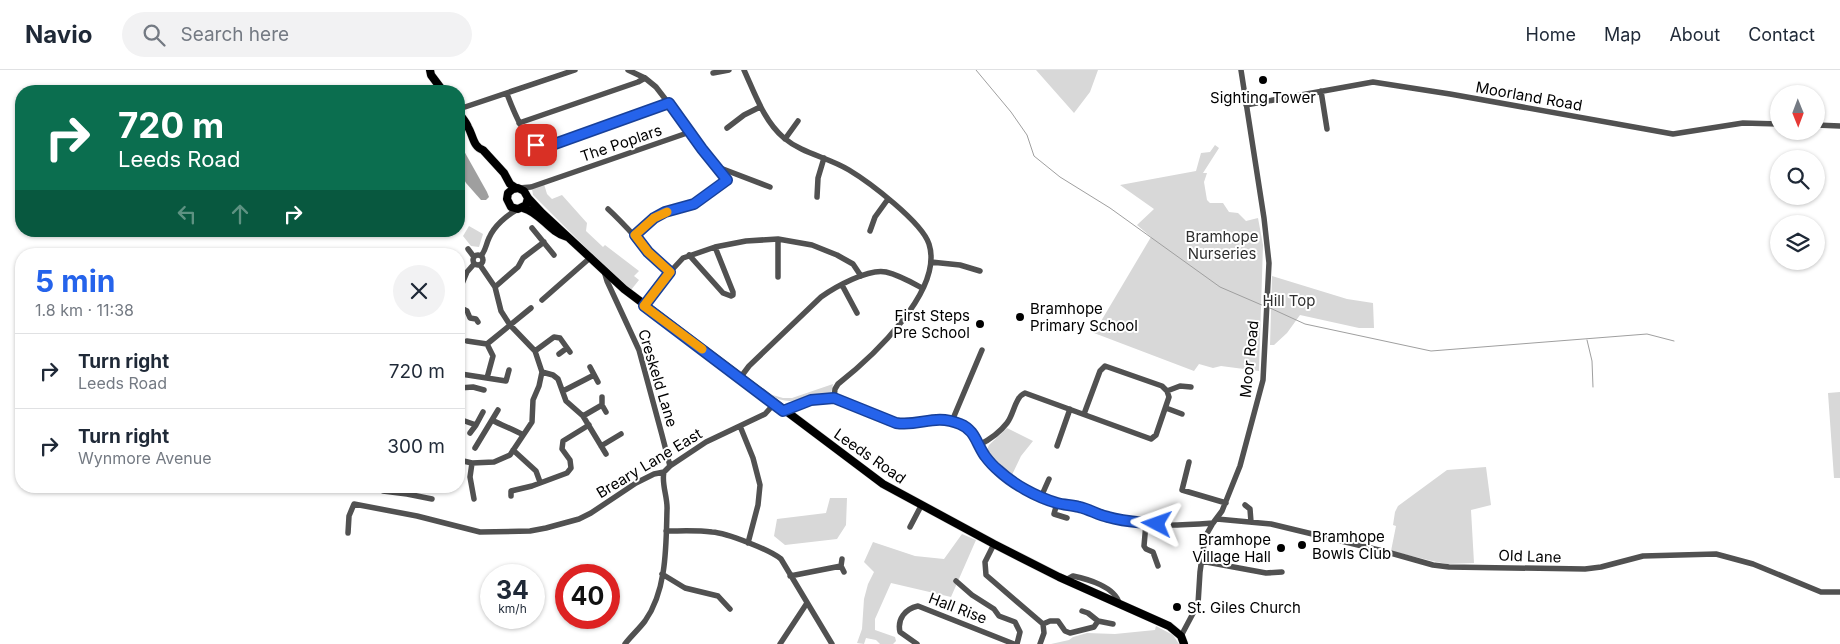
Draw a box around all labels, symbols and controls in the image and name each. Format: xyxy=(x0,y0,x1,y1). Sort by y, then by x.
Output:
search box xyxy=(122,12,472,57)
text: Navio xyxy=(25,20,92,49)
icon: search xyxy=(140,21,168,49)
text: Search here xyxy=(180,23,289,46)
text: Home xyxy=(1526,24,1576,45)
text: Map xyxy=(1604,24,1641,45)
text: About xyxy=(1669,24,1720,45)
text: Contact xyxy=(1748,24,1815,45)
marker: Sighting Tower xyxy=(1257,74,1269,86)
street label: Moorland Road xyxy=(1474,77,1584,115)
north arrow xyxy=(1770,85,1825,140)
map controls xyxy=(1770,85,1825,270)
place label: Sighting Tower xyxy=(1210,88,1316,107)
text: 720 m xyxy=(118,104,224,146)
icon: right xyxy=(35,105,100,170)
street label: The Poplars xyxy=(578,120,664,166)
pin xyxy=(515,124,557,166)
icon: arrive xyxy=(522,131,550,159)
text: Leeds Road xyxy=(118,146,240,172)
button: search xyxy=(1770,150,1825,205)
icon: left xyxy=(173,200,201,228)
icon: ahead xyxy=(226,200,254,228)
icon: right xyxy=(279,200,307,228)
button: layers xyxy=(1770,215,1825,270)
park label: Bramhope Nurseries xyxy=(1186,227,1258,263)
text: 5 min xyxy=(35,263,115,299)
button: close xyxy=(393,265,445,317)
park label: Hill Top xyxy=(1263,291,1315,310)
place label: Bramhope Primary School xyxy=(1030,299,1138,335)
text: 1.8 km · 11:38 xyxy=(35,300,134,320)
place label: First Steps Pre School xyxy=(893,306,970,342)
marker: Bramhope Primary School xyxy=(1014,311,1026,323)
marker: First Steps Pre School xyxy=(974,318,986,330)
street label: Moor Road xyxy=(1235,319,1263,399)
street label: Creskeld Lane xyxy=(634,327,682,429)
text: Turn right xyxy=(78,350,169,373)
icon: right xyxy=(35,357,63,385)
text: 720 m xyxy=(389,360,445,383)
text: Leeds Road xyxy=(78,373,167,393)
street label: Breary Lane East xyxy=(593,424,705,502)
street label: Leeds Road xyxy=(830,424,910,488)
text: Turn right xyxy=(78,425,169,448)
icon: right xyxy=(35,432,63,460)
text: 300 m xyxy=(387,435,445,458)
text: Wynmore Avenue xyxy=(78,448,212,468)
position arrow xyxy=(1130,497,1182,549)
place label: Bramhope Bowls Club xyxy=(1312,527,1391,563)
place label: Bramhope Village Hall xyxy=(1192,530,1271,566)
marker: Bramhope Bowls Club xyxy=(1296,539,1308,551)
marker: Bramhope Village Hall xyxy=(1275,542,1287,554)
street label: Old Lane xyxy=(1498,545,1562,567)
speed limit sign: 40 xyxy=(555,564,620,629)
text: 34 xyxy=(496,575,529,605)
street label: Hall Rise xyxy=(926,588,990,628)
place label: St. Giles Church xyxy=(1187,598,1301,617)
text: km/h xyxy=(498,601,527,616)
marker: St. Giles Church xyxy=(1171,601,1183,613)

